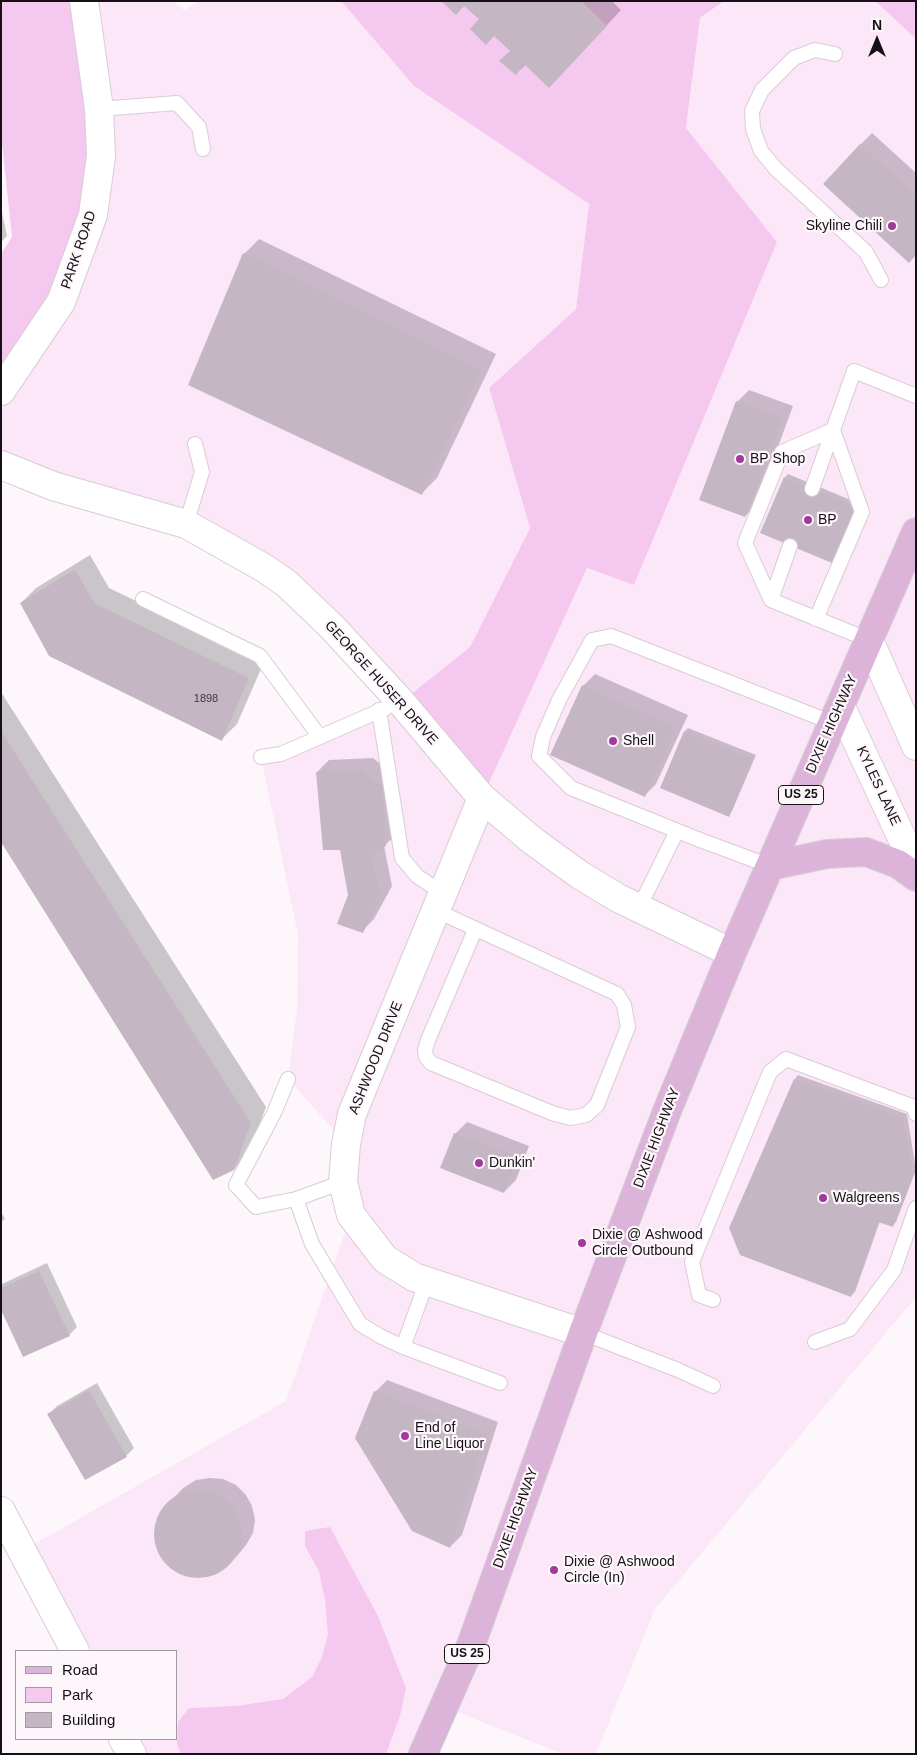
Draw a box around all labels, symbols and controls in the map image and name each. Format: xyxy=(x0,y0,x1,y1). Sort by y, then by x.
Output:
north arrow xyxy=(852,15,902,65)
text: N xyxy=(872,17,882,33)
street label: PARK ROAD xyxy=(58,209,100,291)
place label: Skyline Chili xyxy=(806,218,882,234)
marker: Skyline Chili xyxy=(886,220,898,232)
place label: BP Shop xyxy=(750,451,805,467)
marker: BP Shop xyxy=(734,453,746,465)
place label: BP xyxy=(818,512,837,528)
marker: BP xyxy=(802,514,814,526)
street label: GEORGE HUSER DRIVE xyxy=(321,618,441,748)
street label: DIXIE HIGHWAY xyxy=(803,672,861,776)
house number: 1898 xyxy=(194,692,218,706)
place label: Shell xyxy=(623,733,654,749)
marker: Shell xyxy=(607,735,619,747)
street label: KYLES LANE xyxy=(852,744,904,828)
road number: US 25 xyxy=(778,786,824,804)
street label: ASHWOOD DRIVE xyxy=(346,999,406,1117)
street label: DIXIE HIGHWAY xyxy=(630,1086,684,1190)
place label: Dunkin' xyxy=(489,1155,535,1171)
marker: Dunkin' xyxy=(473,1157,485,1169)
place label: Walgreens xyxy=(833,1190,899,1206)
marker: Walgreens xyxy=(817,1192,829,1204)
place label: Dixie @ Ashwood Circle Outbound xyxy=(592,1227,703,1260)
marker: Dixie @ Ashwood Circle Outbound xyxy=(576,1237,588,1249)
place label: End of Line Liquor xyxy=(415,1420,484,1452)
marker: End of Line Liquor xyxy=(399,1430,411,1442)
street label: DIXIE HIGHWAY xyxy=(490,1465,542,1571)
place label: Dixie @ Ashwood Circle (In) xyxy=(564,1554,675,1586)
marker: Dixie @ Ashwood Circle (In) xyxy=(548,1564,560,1576)
road number: US 25 xyxy=(444,1645,490,1664)
legend xyxy=(15,1650,178,1740)
text: Road xyxy=(62,1661,98,1678)
text: Park xyxy=(62,1686,93,1703)
text: Building xyxy=(62,1711,115,1728)

